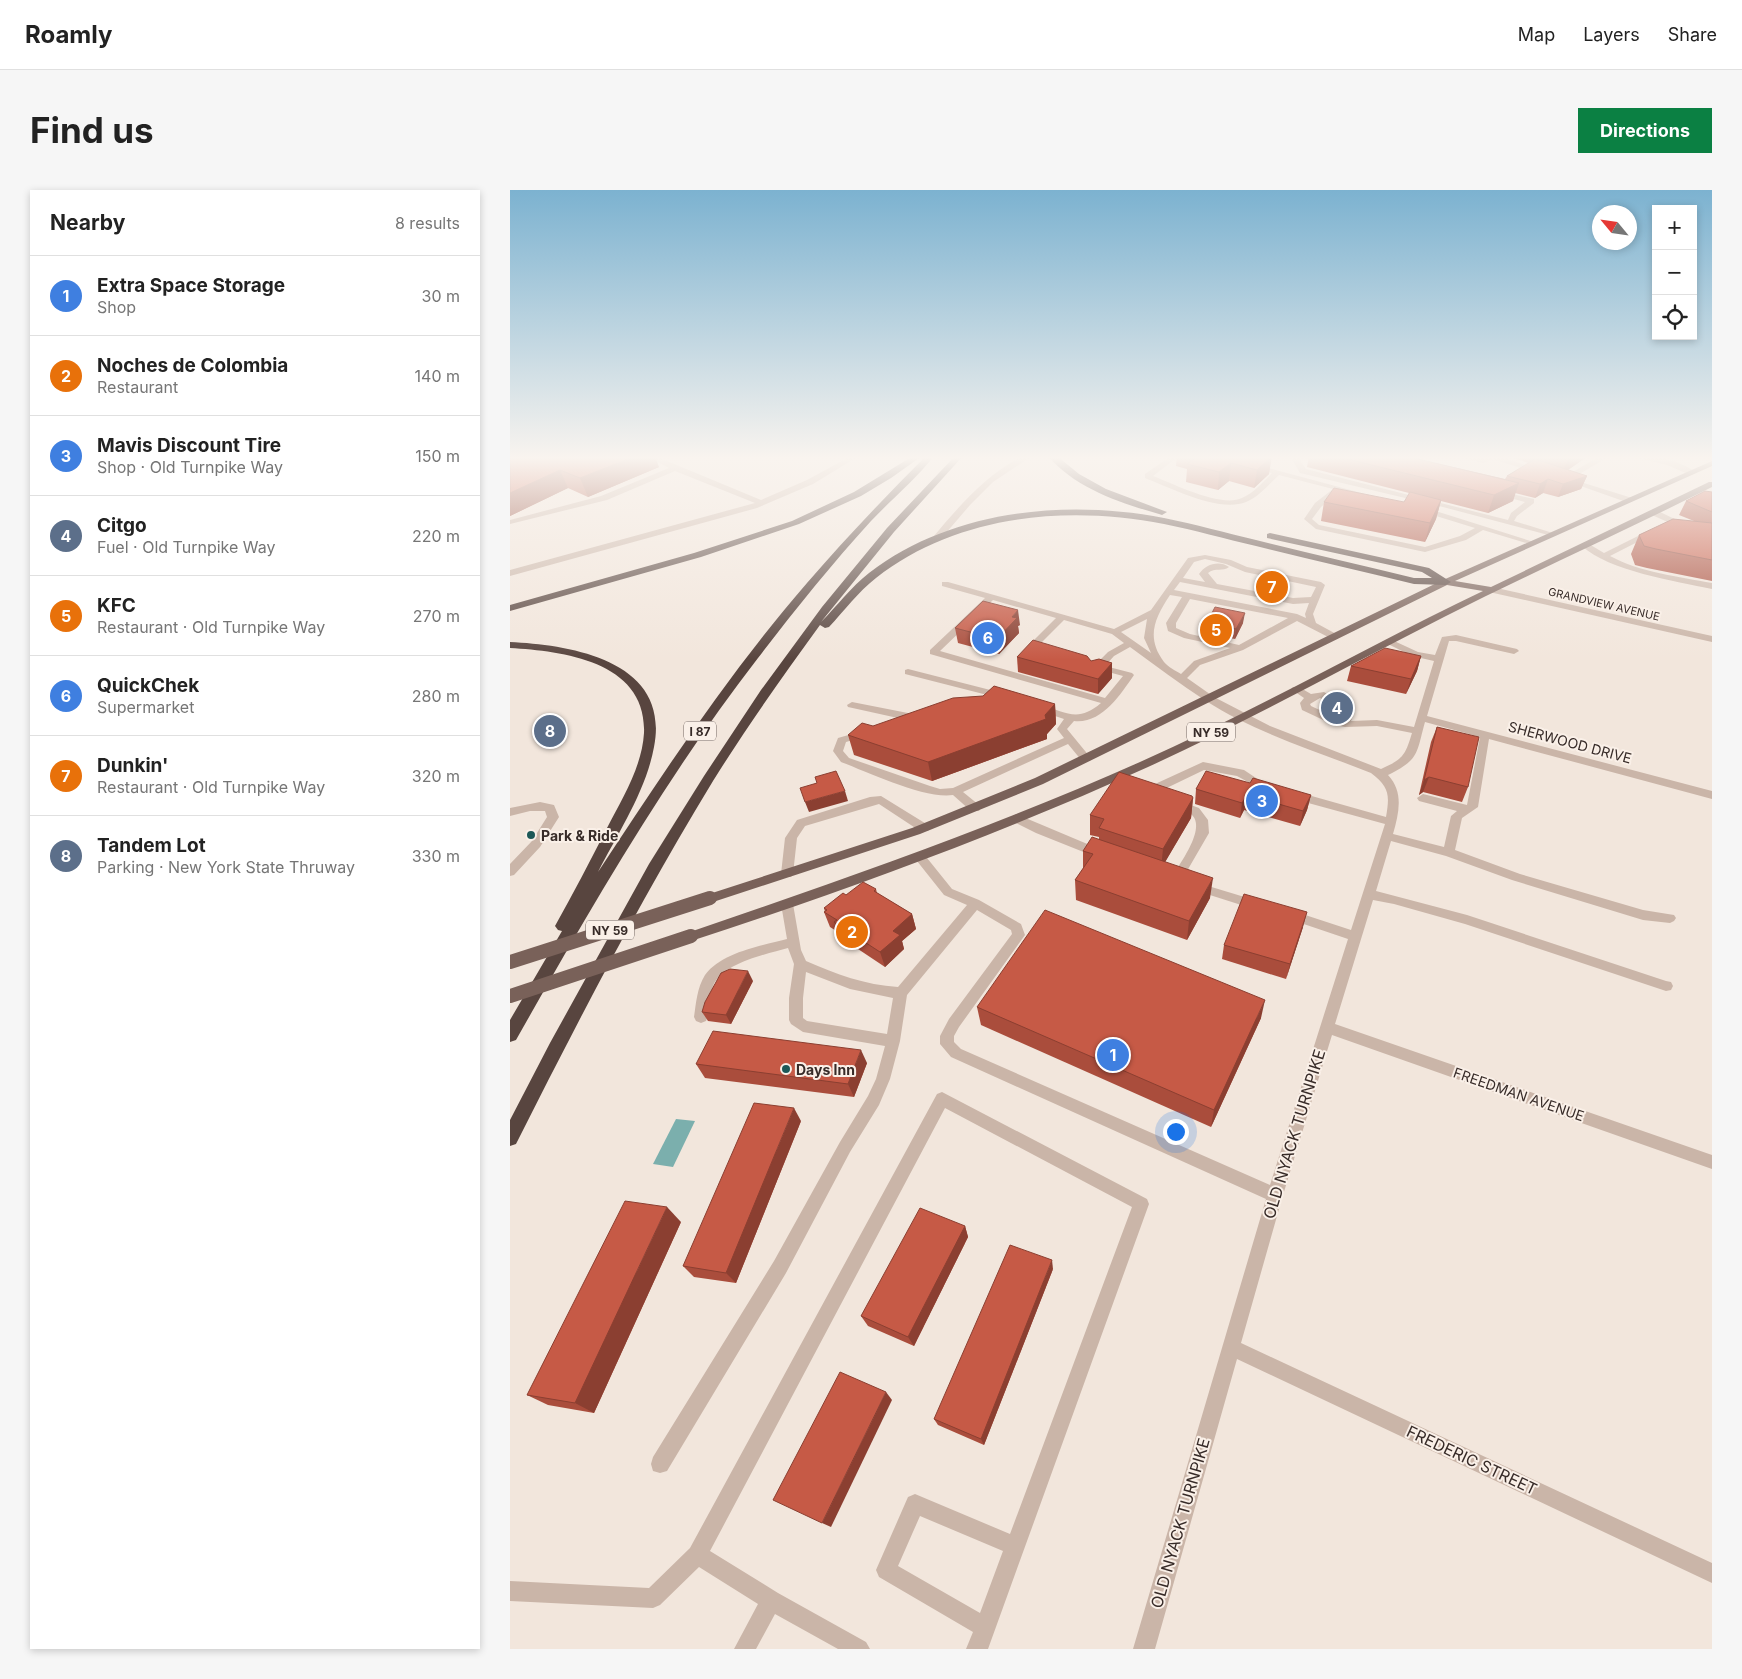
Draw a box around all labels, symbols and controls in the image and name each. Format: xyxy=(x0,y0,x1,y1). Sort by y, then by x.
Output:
text: Roamly xyxy=(25,20,112,49)
text: Map xyxy=(1518,24,1555,45)
text: Layers xyxy=(1583,24,1640,45)
text: Share xyxy=(1668,24,1717,45)
button: Directions xyxy=(1578,108,1712,153)
text: Find us xyxy=(30,109,154,151)
north arrow xyxy=(1592,205,1637,250)
map controls xyxy=(1652,205,1697,340)
button: + xyxy=(1652,205,1697,250)
text: Nearby xyxy=(50,210,125,235)
text: 8 results xyxy=(395,213,460,233)
button: − xyxy=(1652,250,1697,295)
text: Extra Space Storage xyxy=(97,274,285,297)
text: 1 xyxy=(63,286,69,306)
text: 30 m xyxy=(422,286,460,306)
button: locate xyxy=(1652,295,1697,340)
text: Shop xyxy=(97,297,136,317)
text: Noches de Colombia xyxy=(97,354,288,377)
text: 2 xyxy=(61,366,71,386)
text: 140 m xyxy=(415,366,460,386)
text: Restaurant xyxy=(97,377,178,397)
text: Mavis Discount Tire xyxy=(97,434,281,457)
text: 3 xyxy=(61,446,71,466)
text: 150 m xyxy=(415,446,460,466)
text: Shop · Old Turnpike Way xyxy=(97,457,283,477)
text: Citgo xyxy=(97,514,147,537)
text: 4 xyxy=(61,526,71,546)
text: 220 m xyxy=(412,526,460,546)
text: Fuel · Old Turnpike Way xyxy=(97,537,276,557)
pin: 7 xyxy=(1256,568,1288,606)
street label: GRANDVIEW AVENUE xyxy=(1547,584,1661,624)
text: KFC xyxy=(97,594,136,617)
text: 5 xyxy=(61,606,71,626)
text: 270 m xyxy=(413,606,460,626)
pin: 5 xyxy=(1200,611,1232,649)
text: Restaurant · Old Turnpike Way xyxy=(97,617,325,637)
pin: 6 xyxy=(972,619,1004,657)
text: QuickChek xyxy=(97,674,199,697)
text: 6 xyxy=(61,686,71,706)
text: 280 m xyxy=(412,686,460,706)
pin: 4 xyxy=(1321,689,1353,727)
text: Supermarket xyxy=(97,697,194,717)
pin: 8 xyxy=(534,712,566,750)
street label: SHERWOOD DRIVE xyxy=(1506,717,1634,767)
road number: I 87 xyxy=(684,722,716,740)
road number: NY 59 xyxy=(1187,722,1235,742)
text: Dunkin' xyxy=(97,754,168,777)
text: 7 xyxy=(61,766,71,786)
text: 320 m xyxy=(412,766,460,786)
text: Restaurant · Old Turnpike Way xyxy=(97,777,325,797)
pin: 3 xyxy=(1246,782,1278,820)
place label: Park & Ride xyxy=(541,827,618,844)
marker: Park & Ride xyxy=(525,829,537,841)
text: Tandem Lot xyxy=(97,834,206,857)
text: 8 xyxy=(61,846,71,866)
text: 330 m xyxy=(412,846,460,866)
text: Parking · New York State Thruway xyxy=(97,857,355,877)
pin: 2 xyxy=(836,913,868,951)
road number: NY 59 xyxy=(586,920,634,940)
pin: 1 xyxy=(1097,1036,1129,1074)
street label: OLD NYACK TURNPIKE xyxy=(1259,1047,1329,1221)
place label: Days Inn xyxy=(796,1061,855,1078)
marker: Days Inn xyxy=(780,1063,792,1075)
street label: FREEDMAN AVENUE xyxy=(1451,1064,1587,1124)
your location xyxy=(1163,1119,1189,1145)
street label: FREDERIC STREET xyxy=(1404,1421,1540,1499)
street label: OLD NYACK TURNPIKE xyxy=(1146,1436,1214,1610)

